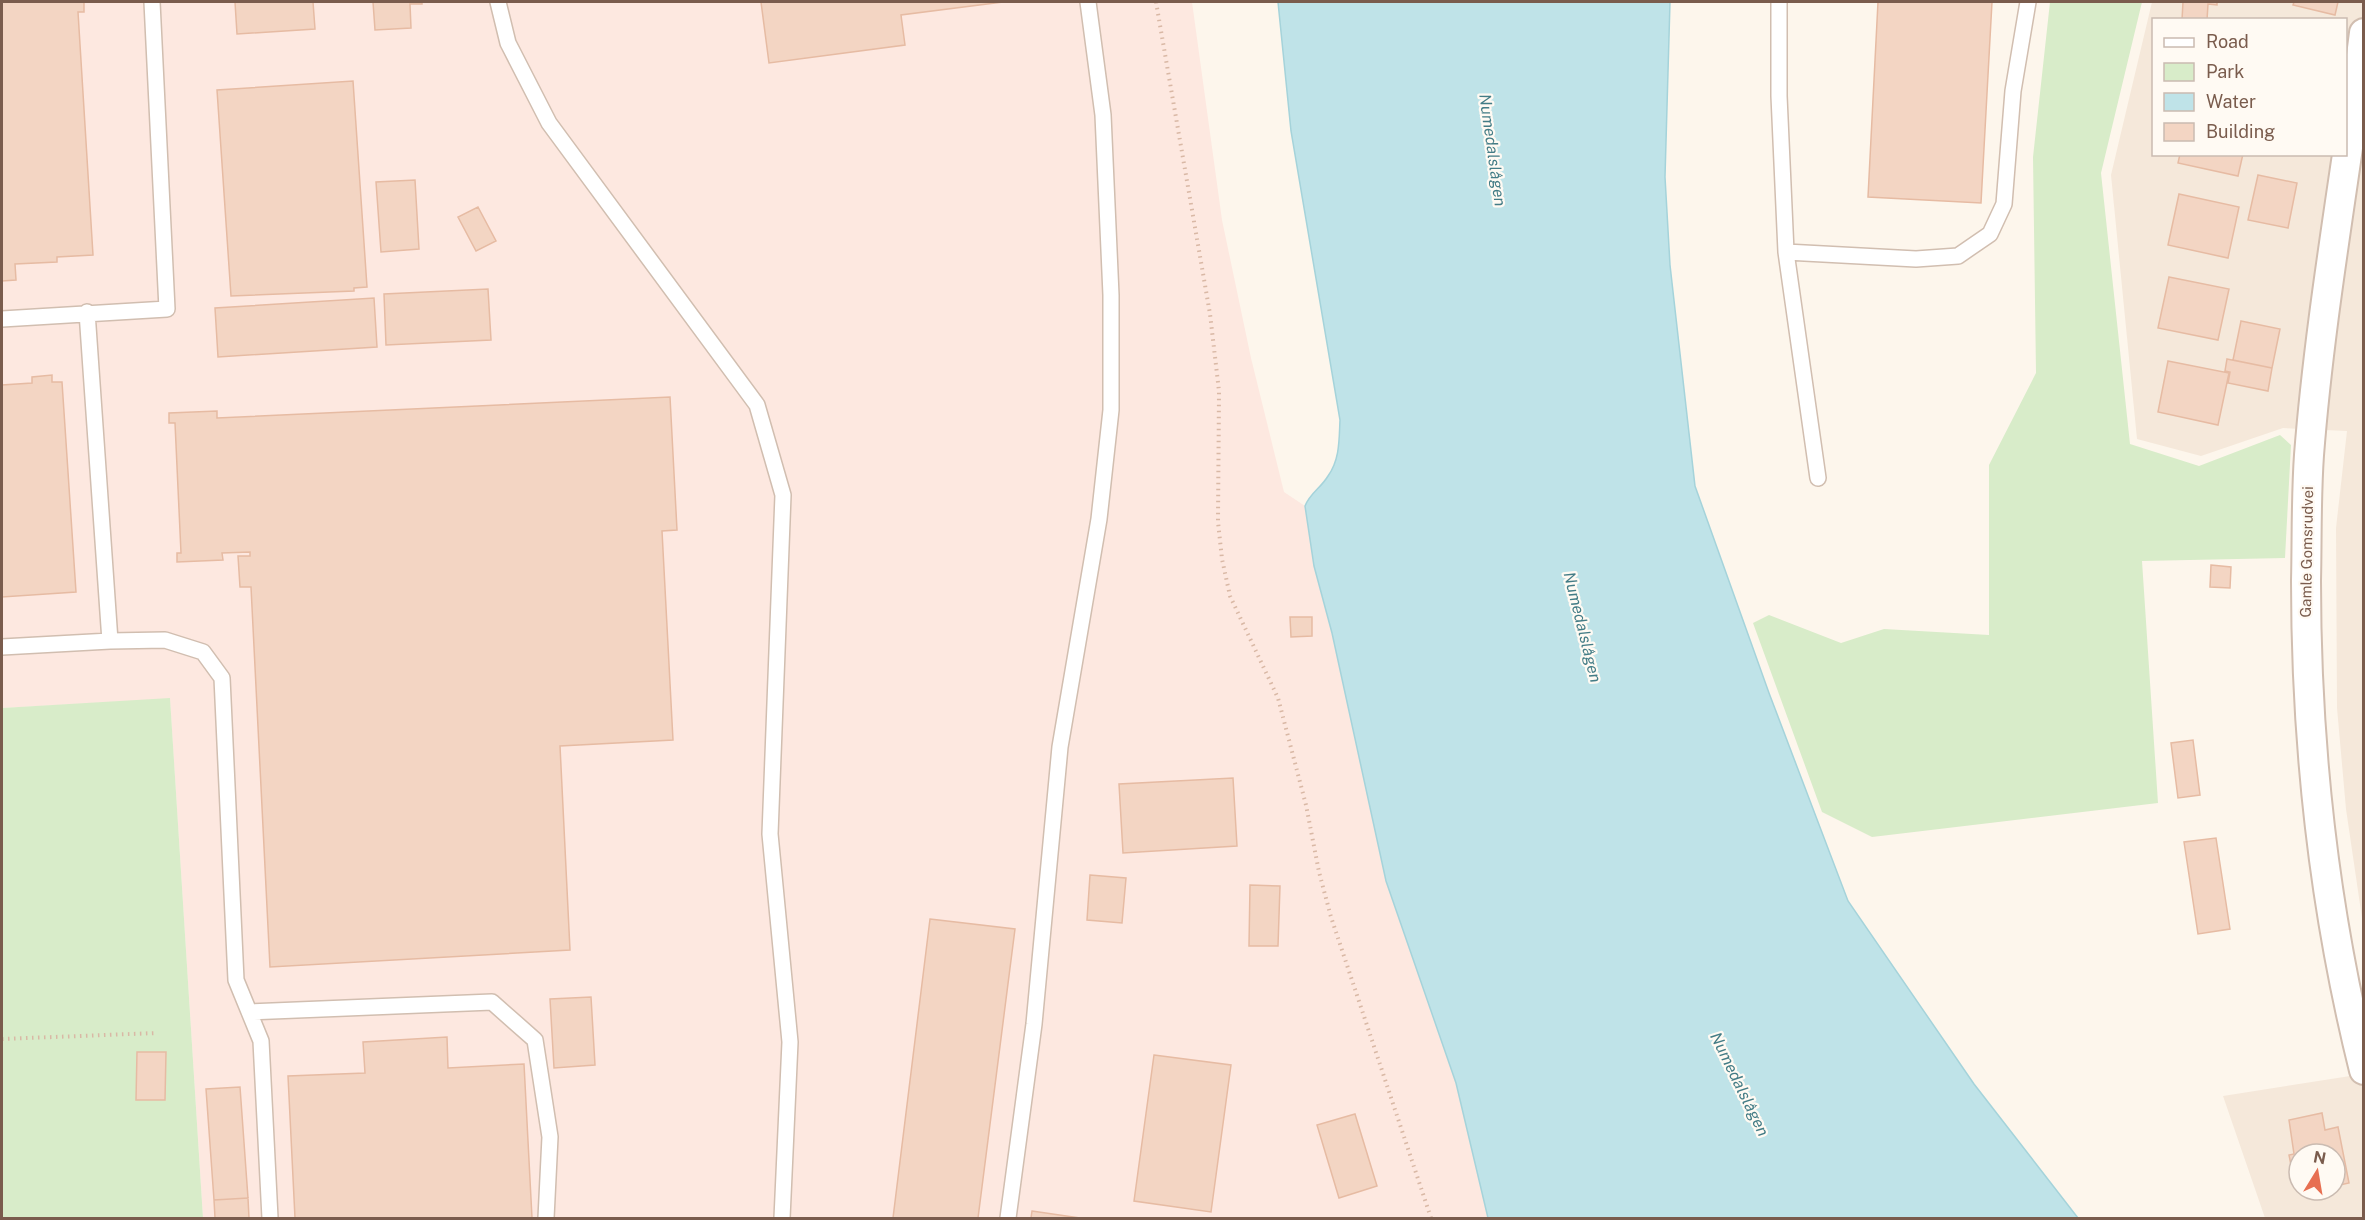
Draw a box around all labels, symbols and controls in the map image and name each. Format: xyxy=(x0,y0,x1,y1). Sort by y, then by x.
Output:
legend xyxy=(2152,18,2347,156)
text: Road xyxy=(2206,31,2249,52)
text: Park xyxy=(2206,61,2244,82)
text: Water xyxy=(2206,91,2256,112)
water label: Numedalslågen xyxy=(1475,93,1510,207)
text: Building xyxy=(2206,121,2275,142)
street label: Gamle Gomsrudvei xyxy=(2297,486,2316,618)
water label: Numedalslågen xyxy=(1560,570,1605,684)
water label: Numedalslågen xyxy=(1706,1029,1773,1139)
north arrow xyxy=(2287,1142,2347,1202)
text: N xyxy=(2312,1147,2328,1168)

